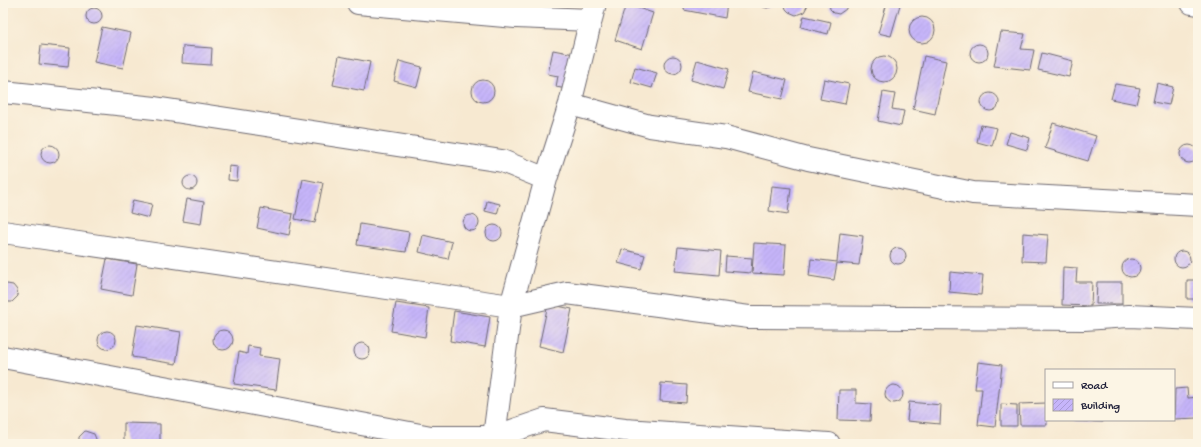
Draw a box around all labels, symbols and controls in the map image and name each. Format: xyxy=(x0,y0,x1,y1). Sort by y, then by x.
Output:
legend xyxy=(1045,369,1175,421)
text: Road xyxy=(1081,380,1108,394)
text: Building xyxy=(1080,400,1120,414)

